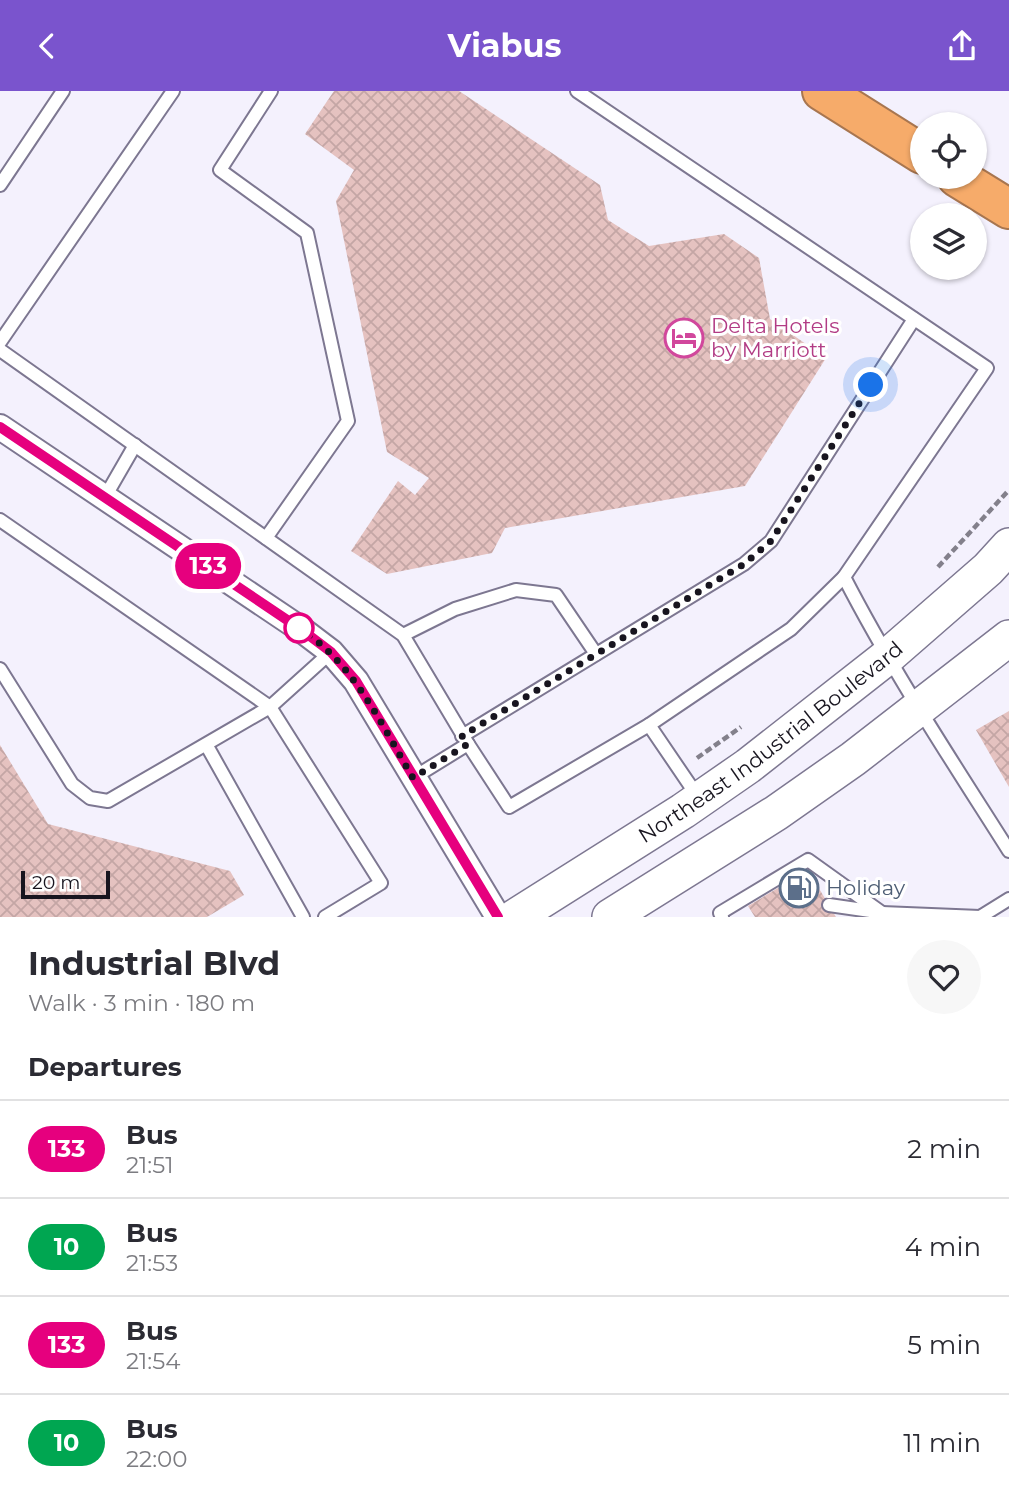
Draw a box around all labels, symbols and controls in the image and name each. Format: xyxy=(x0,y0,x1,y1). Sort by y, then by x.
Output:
text: Viabus xyxy=(447,26,562,65)
icon: back xyxy=(28,27,66,65)
icon: share xyxy=(943,27,981,65)
map controls xyxy=(910,112,987,280)
button: locate xyxy=(910,112,987,189)
button: layers xyxy=(910,203,987,280)
place label: Delta Hotels by Marriott xyxy=(711,313,839,362)
hotel icon: Delta Hotels by Marriott xyxy=(663,317,705,359)
your location xyxy=(853,367,888,402)
line badge: 133 xyxy=(168,543,248,589)
text: 133 xyxy=(189,551,227,580)
unlabelled marker xyxy=(284,613,314,643)
street label: Northeast Industrial Boulevard xyxy=(634,636,908,848)
fuel station icon: Holiday xyxy=(778,867,820,909)
scale bar xyxy=(21,868,110,900)
text: 20 m xyxy=(32,871,80,894)
place label: Holiday xyxy=(826,875,906,900)
button: heart xyxy=(907,940,981,1014)
text: Industrial Blvd xyxy=(28,943,280,983)
text: Walk · 3 min · 180 m xyxy=(28,989,255,1017)
text: Departures xyxy=(28,1051,182,1083)
text: Bus xyxy=(126,1119,178,1151)
text: 2 min xyxy=(907,1133,981,1165)
text: 133 xyxy=(48,1134,85,1163)
text: 21:51 xyxy=(126,1151,174,1179)
text: Bus xyxy=(126,1217,178,1249)
text: 4 min xyxy=(905,1231,981,1263)
text: 10 xyxy=(54,1232,79,1261)
text: 21:53 xyxy=(126,1249,178,1277)
text: Bus xyxy=(126,1315,178,1347)
text: 5 min xyxy=(907,1329,981,1361)
text: 133 xyxy=(48,1330,85,1359)
text: 21:54 xyxy=(126,1347,180,1375)
text: Bus xyxy=(126,1413,178,1445)
text: 11 min xyxy=(903,1427,981,1459)
text: 10 xyxy=(54,1428,79,1457)
text: 22:00 xyxy=(126,1445,187,1473)

